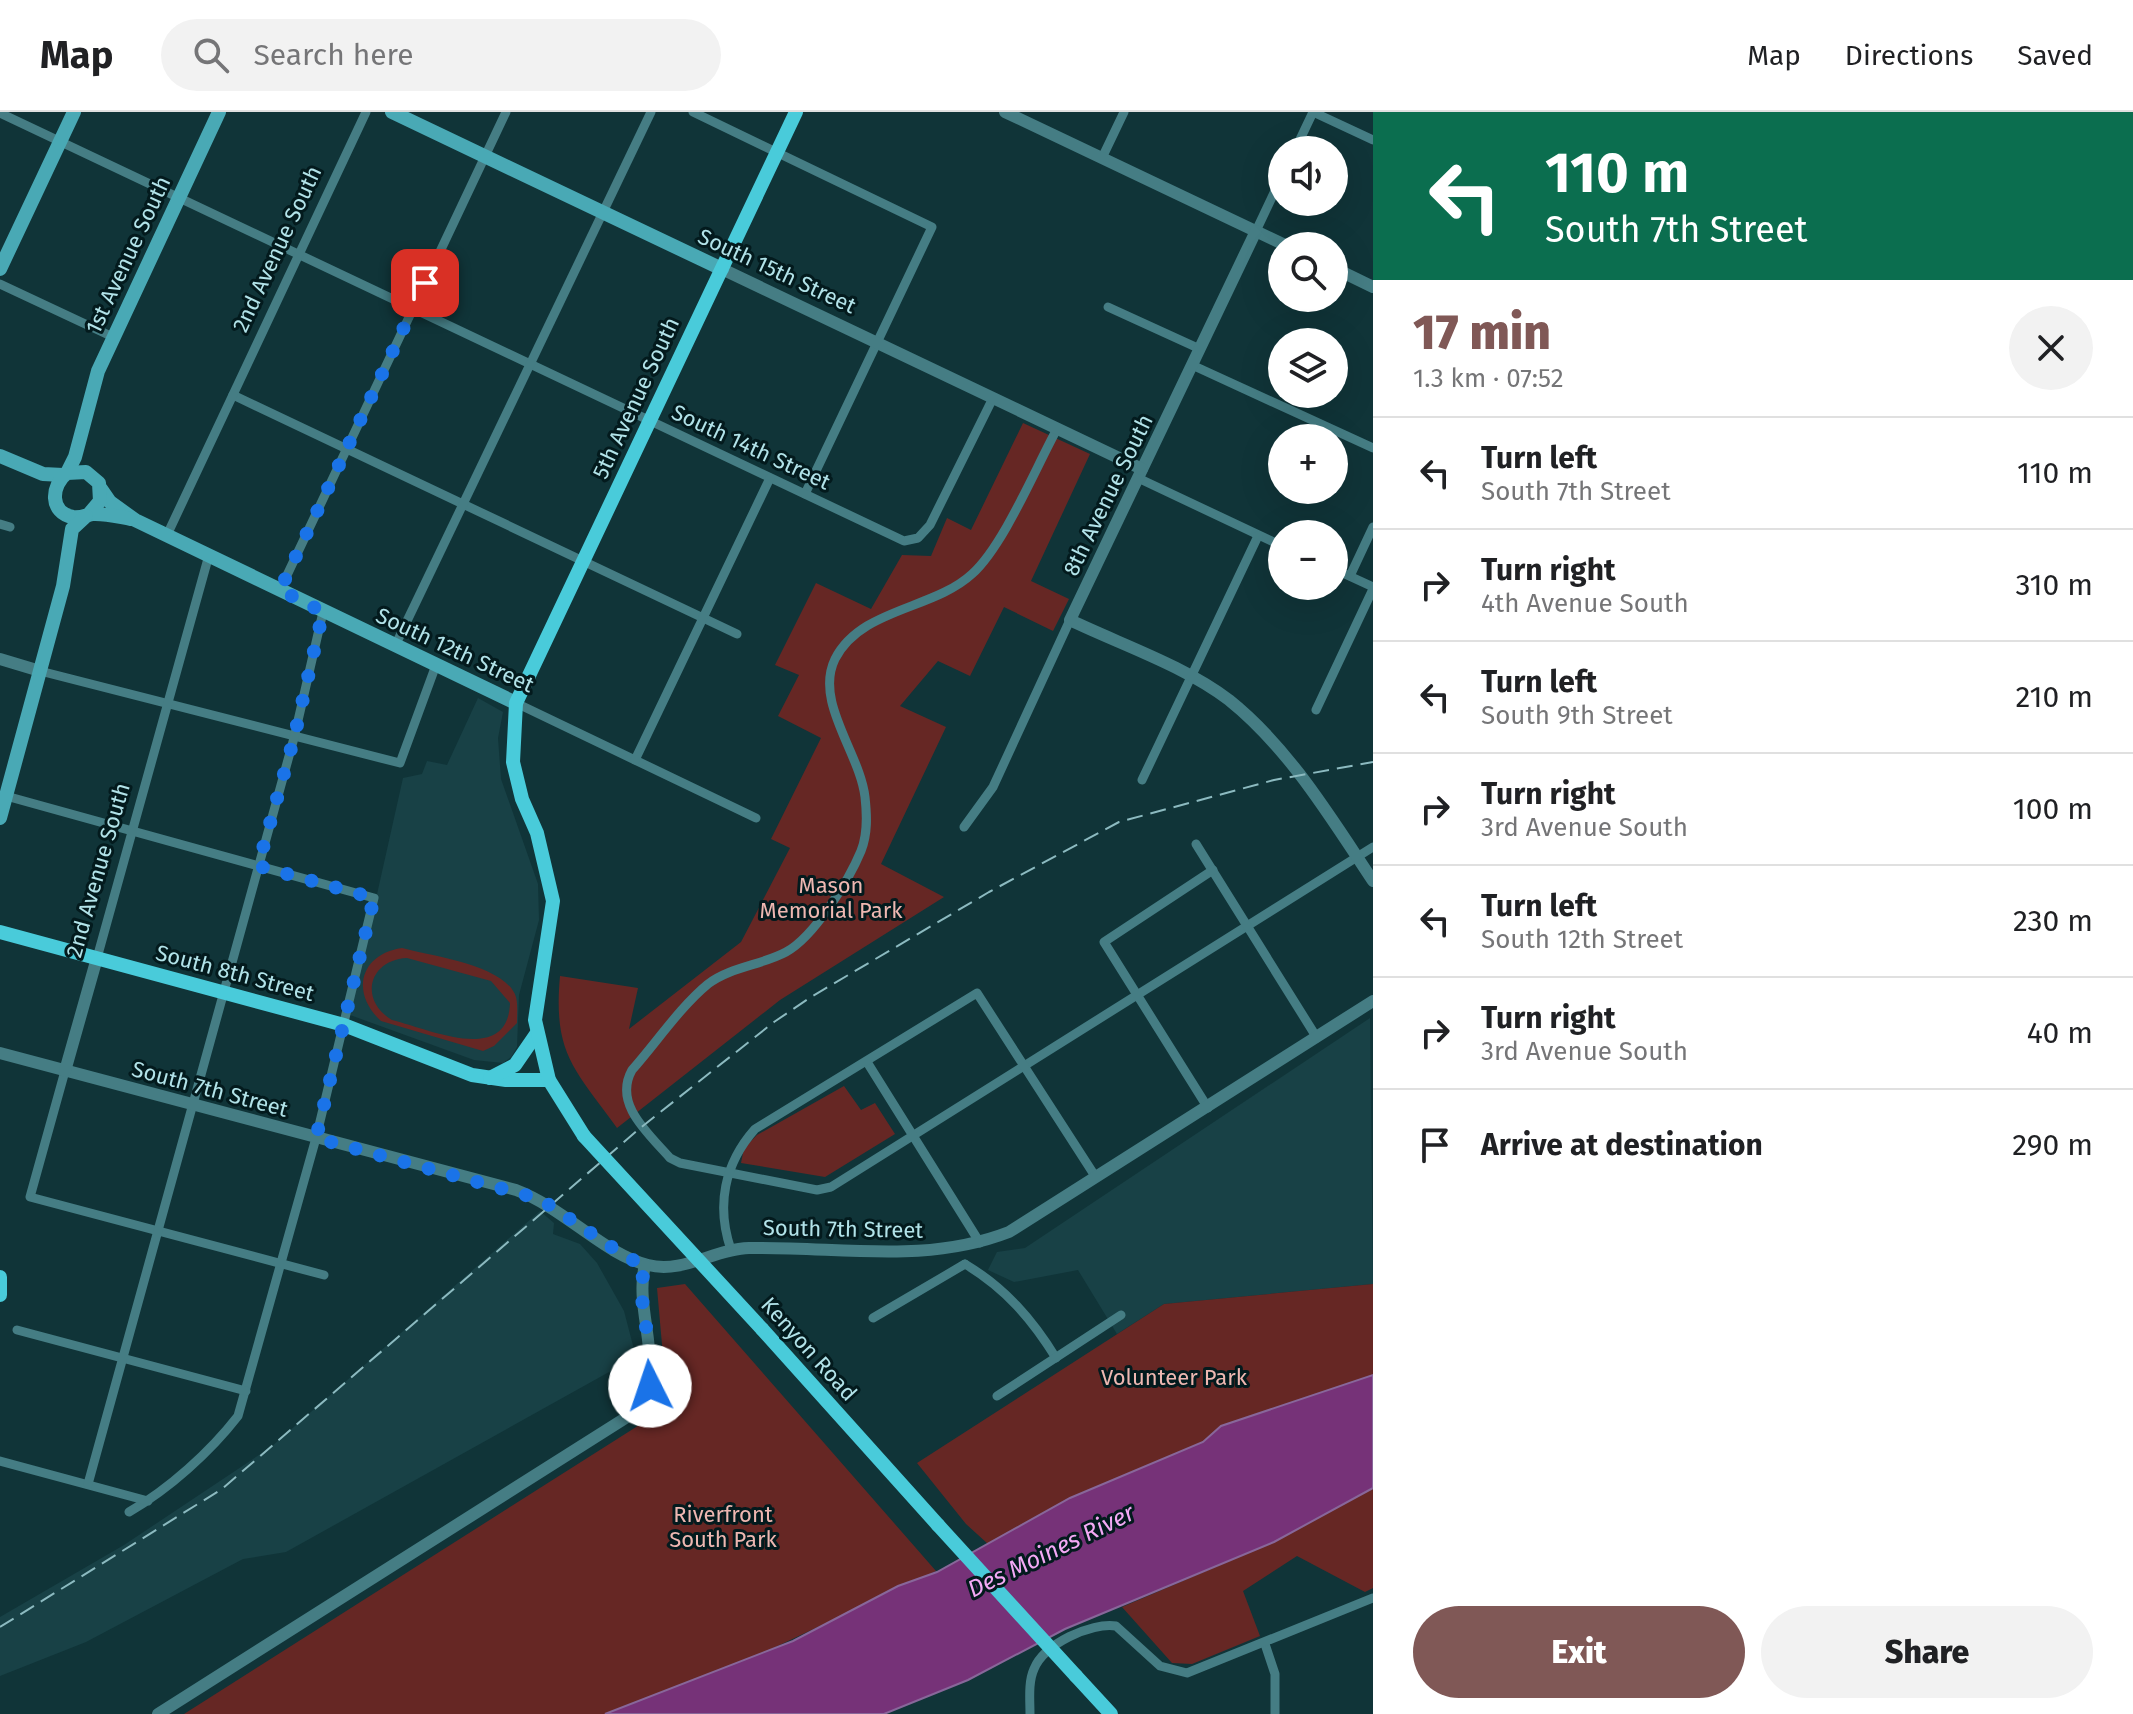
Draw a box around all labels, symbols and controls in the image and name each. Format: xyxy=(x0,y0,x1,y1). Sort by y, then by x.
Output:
search box xyxy=(161,19,721,91)
text: Map xyxy=(40,32,113,78)
icon: search xyxy=(189,33,233,77)
text: Search here xyxy=(253,37,414,73)
text: Map xyxy=(1747,39,1801,72)
text: Directions xyxy=(1845,39,1973,72)
text: Saved xyxy=(2017,39,2093,72)
map controls xyxy=(1268,136,1348,600)
button: sound xyxy=(1268,136,1348,216)
text: 110 m xyxy=(1545,140,1689,207)
icon: left xyxy=(1413,144,1517,248)
street label: 2nd Avenue South xyxy=(227,162,327,336)
street label: 1st Avenue South xyxy=(80,172,176,338)
text: South 7th Street xyxy=(1545,208,1808,252)
street label: South 15th Street xyxy=(694,223,860,319)
button: search xyxy=(1268,232,1348,312)
pin xyxy=(391,249,459,317)
icon: arrive xyxy=(403,261,447,305)
text: 17 min xyxy=(1413,304,1551,362)
button: close xyxy=(2009,306,2093,390)
street label: 5th Avenue South xyxy=(587,313,685,483)
button: layers xyxy=(1268,328,1348,408)
text: 1.3 km · 07:52 xyxy=(1413,363,1564,394)
street label: South 14th Street xyxy=(667,398,835,496)
street label: 8th Avenue South xyxy=(1057,410,1159,580)
button: + xyxy=(1268,424,1348,504)
text: Turn left xyxy=(1481,440,1597,476)
icon: left xyxy=(1413,451,1457,495)
text: 110 m xyxy=(2017,455,2093,491)
text: South 7th Street xyxy=(1481,476,1671,507)
button: − xyxy=(1268,520,1348,600)
text: Turn right xyxy=(1481,552,1616,588)
icon: right xyxy=(1413,563,1457,607)
text: 310 m xyxy=(2015,567,2093,603)
text: 4th Avenue South xyxy=(1481,588,1689,619)
street label: South 12th Street xyxy=(372,602,538,698)
text: Turn left xyxy=(1481,664,1597,700)
icon: left xyxy=(1413,675,1457,719)
text: 210 m xyxy=(2016,679,2093,715)
text: South 9th Street xyxy=(1481,700,1673,731)
text: Turn right xyxy=(1481,776,1616,812)
street label: 2nd Avenue South xyxy=(60,780,136,960)
icon: right xyxy=(1413,787,1457,831)
text: 100 m xyxy=(2013,791,2093,827)
text: 3rd Avenue South xyxy=(1481,812,1688,843)
park label: Mason Memorial Park xyxy=(760,872,903,924)
text: Turn left xyxy=(1481,888,1597,924)
icon: left xyxy=(1413,899,1457,943)
text: 230 m xyxy=(2013,903,2093,939)
text: South 12th Street xyxy=(1481,924,1683,955)
street label: South 8th Street xyxy=(153,939,317,1007)
text: Turn right xyxy=(1481,1000,1616,1036)
icon: right xyxy=(1413,1011,1457,1055)
text: 40 m xyxy=(2027,1015,2093,1051)
text: 3rd Avenue South xyxy=(1481,1036,1688,1067)
street label: South 7th Street xyxy=(129,1055,291,1123)
icon: arrive xyxy=(1413,1123,1457,1167)
text: Arrive at destination xyxy=(1481,1127,1763,1163)
text: 290 m xyxy=(2012,1127,2093,1163)
street label: South 7th Street xyxy=(763,1214,923,1244)
street label: Kenyon Road xyxy=(755,1292,863,1406)
position arrow xyxy=(608,1344,692,1428)
park label: Volunteer Park xyxy=(1101,1364,1248,1391)
water label: Des Moines River xyxy=(963,1498,1140,1603)
park label: Riverfront South Park xyxy=(669,1501,778,1553)
button: Exit xyxy=(1413,1606,1745,1698)
button: Share xyxy=(1761,1606,2093,1698)

